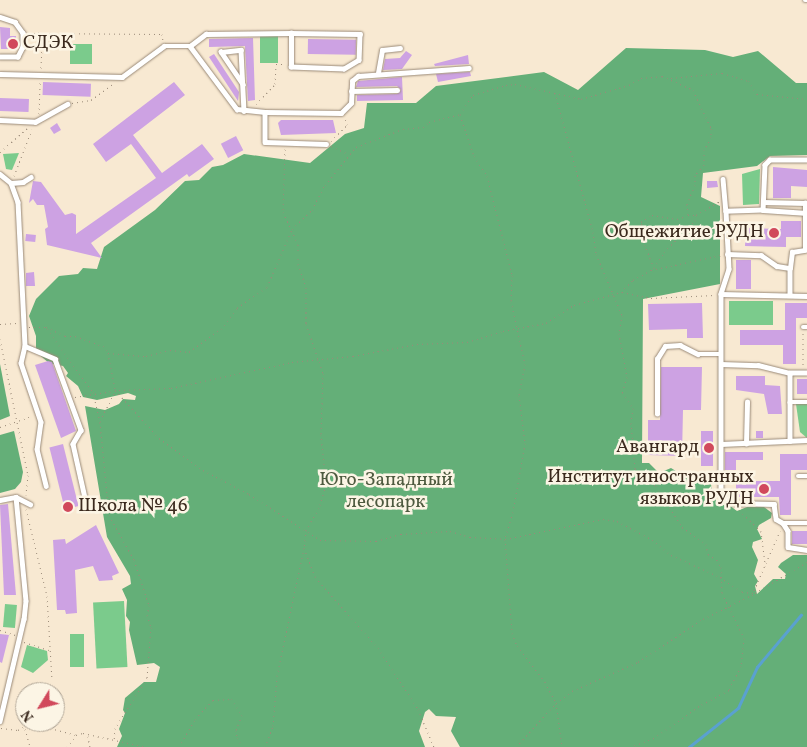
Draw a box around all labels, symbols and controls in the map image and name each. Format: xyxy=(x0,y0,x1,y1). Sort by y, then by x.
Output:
place label: СДЭК xyxy=(23,33,73,55)
marker: СДЭК xyxy=(7,38,19,50)
place label: Общежитие РУДН xyxy=(605,222,764,244)
marker: Общежитие РУДН xyxy=(768,227,780,239)
place label: Авангард xyxy=(616,437,699,459)
marker: Авангард xyxy=(703,442,715,454)
place label: Институт иностранных языков РУДН xyxy=(547,467,754,511)
park label: Юго-Западный лесопарк xyxy=(319,470,453,514)
marker: Институт иностранных языков РУДН xyxy=(758,483,770,495)
place label: Школа № 46 xyxy=(78,496,188,518)
marker: Школа № 46 xyxy=(62,501,74,513)
north arrow xyxy=(15,682,65,732)
text: N xyxy=(18,706,39,725)

